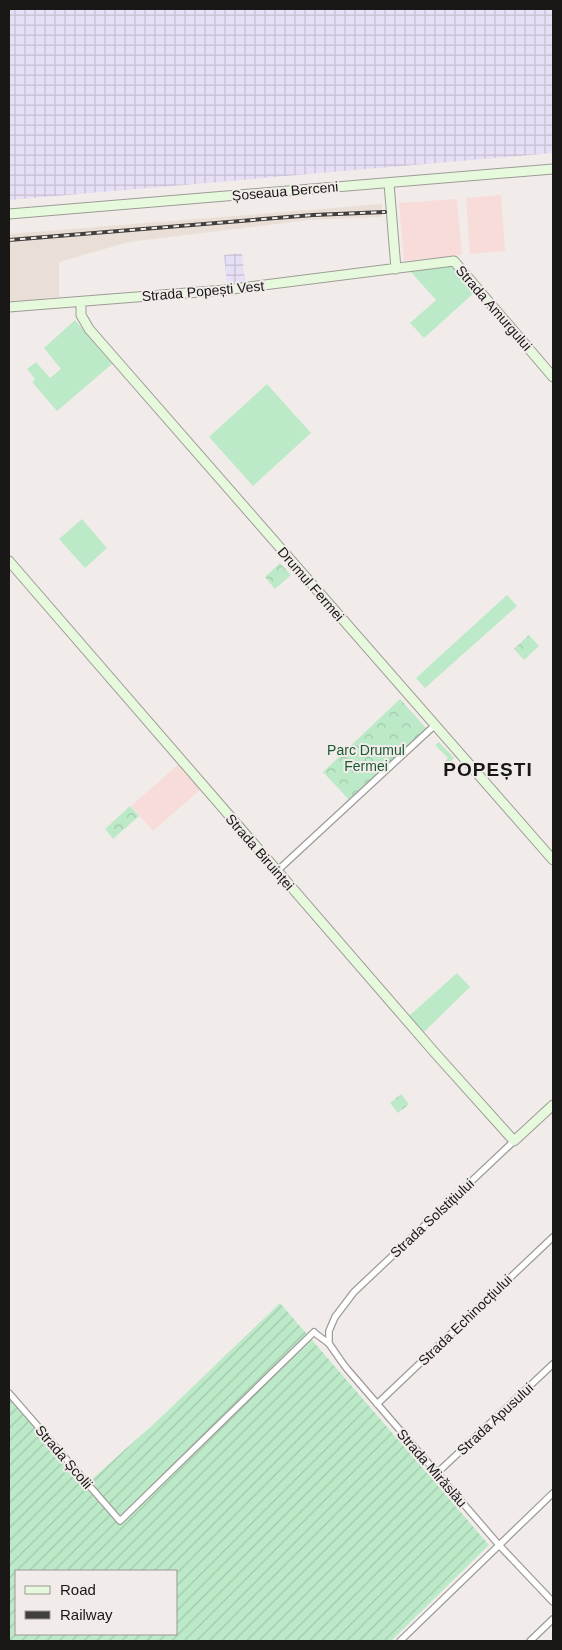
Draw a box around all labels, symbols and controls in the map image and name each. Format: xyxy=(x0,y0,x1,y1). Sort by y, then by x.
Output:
street label: Șoseaua Berceni xyxy=(231,178,339,204)
street label: Strada Amurgului xyxy=(453,262,535,354)
street label: Strada Popești Vest xyxy=(141,278,265,304)
street label: Drumul Fermei xyxy=(275,544,347,624)
park label: Parc Drumul Fermei xyxy=(327,742,405,774)
district label: POPEȘTI xyxy=(443,759,533,780)
street label: Strada Biruinței xyxy=(223,811,297,893)
street label: Strada Solstițiului xyxy=(387,1175,477,1261)
street label: Strada Echinocțiului xyxy=(415,1271,515,1369)
street label: Strada Apusului xyxy=(454,1380,536,1458)
street label: Strada Școlii xyxy=(32,1422,96,1492)
street label: Strada Mirăslău xyxy=(394,1426,470,1510)
legend xyxy=(15,1570,178,1635)
text: Road xyxy=(60,1581,96,1598)
text: Railway xyxy=(60,1606,113,1623)

